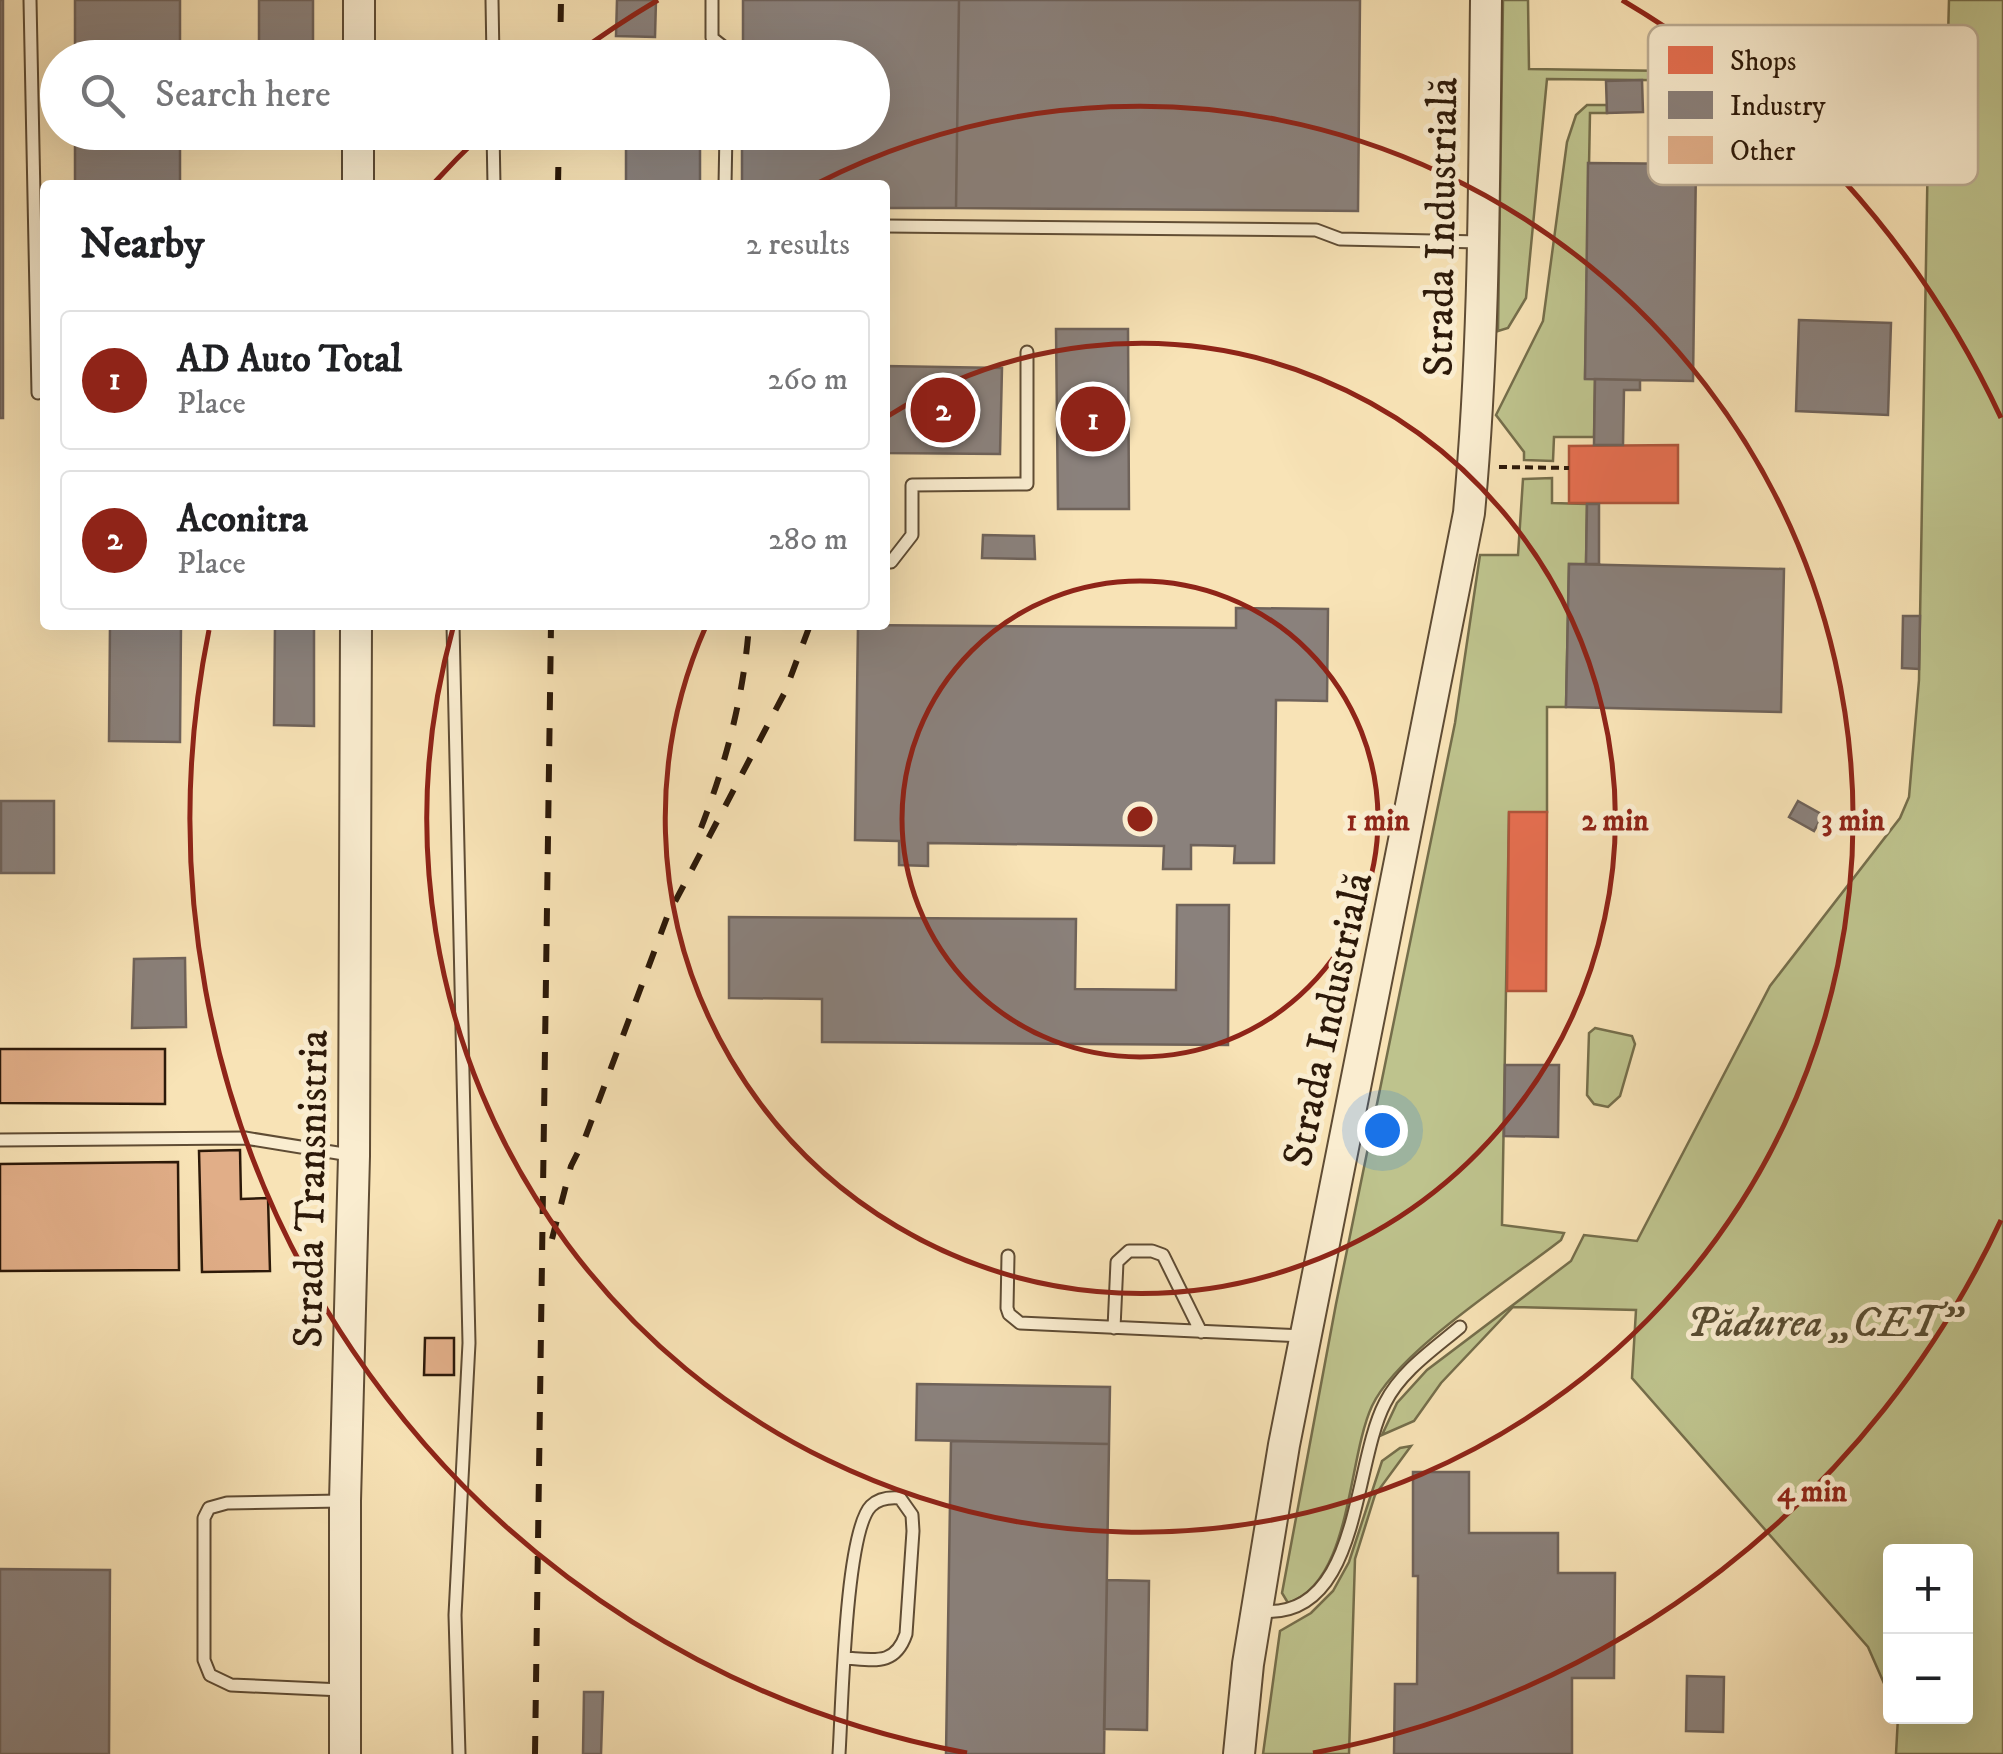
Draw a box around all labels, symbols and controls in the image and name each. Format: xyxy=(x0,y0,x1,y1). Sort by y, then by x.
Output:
legend xyxy=(1648,25,1978,185)
search box xyxy=(40,40,890,150)
text: Shops xyxy=(1730,44,1796,79)
icon: search xyxy=(75,68,130,123)
text: Search here xyxy=(155,71,331,119)
street label: Strada Industrială xyxy=(1413,77,1471,377)
text: Industry xyxy=(1730,89,1826,124)
text: Other xyxy=(1730,134,1796,169)
text: Nearby xyxy=(80,219,204,271)
text: 2 results xyxy=(746,225,850,265)
text: AD Auto Total xyxy=(177,336,402,384)
text: 1 xyxy=(109,360,120,400)
text: 260 m xyxy=(768,360,848,400)
pin: 2 xyxy=(910,372,976,448)
pin: 1 xyxy=(1060,382,1126,456)
text: Place xyxy=(177,384,246,424)
text: Aconitra xyxy=(177,496,308,544)
text: 2 xyxy=(107,520,122,560)
text: 280 m xyxy=(768,520,848,560)
text: Place xyxy=(177,544,246,584)
centre of rings xyxy=(1122,801,1158,837)
text: 1 min xyxy=(1346,803,1410,840)
text: 2 min xyxy=(1581,803,1649,840)
text: 3 min xyxy=(1821,803,1885,840)
street label: Strada Industrială xyxy=(1272,868,1386,1171)
street label: Strada Transnistria xyxy=(283,1029,341,1349)
your location xyxy=(1357,1105,1408,1156)
park label: Pădurea „CET” xyxy=(1686,1298,1965,1350)
text: 4 min xyxy=(1777,1474,1847,1511)
map controls xyxy=(1883,1544,1973,1724)
button: + xyxy=(1883,1544,1973,1634)
button: − xyxy=(1883,1634,1973,1724)

